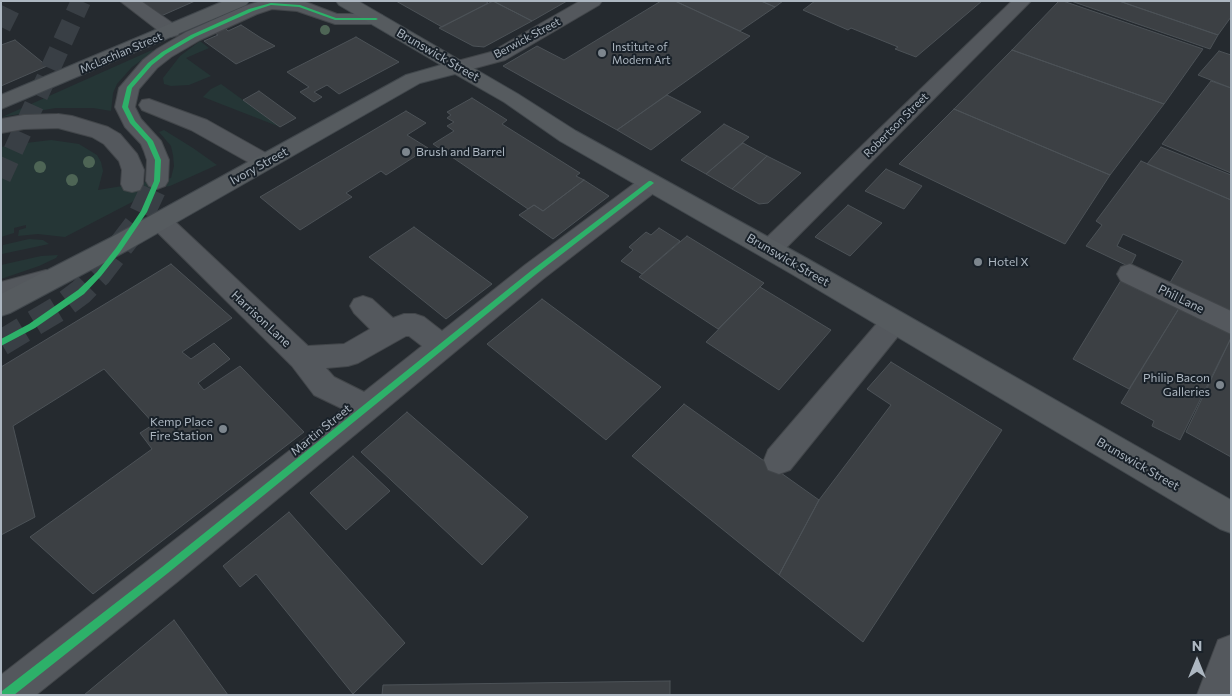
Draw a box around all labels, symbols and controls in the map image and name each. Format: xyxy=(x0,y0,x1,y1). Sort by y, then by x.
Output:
street label: Berwick Street xyxy=(491,15,563,61)
street label: Brunswick Street xyxy=(394,26,482,84)
street label: McLachlan Street xyxy=(78,30,164,76)
place label: Institute of Modern Art xyxy=(612,40,671,66)
marker: Institute of Modern Art xyxy=(596,47,608,59)
street label: Robertson Street xyxy=(861,90,931,160)
street label: Ivory Street xyxy=(228,144,290,188)
place label: Brush and Barrel xyxy=(416,145,505,159)
marker: Brush and Barrel xyxy=(400,146,412,158)
street label: Brunswick Street xyxy=(744,231,832,289)
place label: Hotel X xyxy=(988,255,1029,269)
marker: Hotel X xyxy=(972,256,984,268)
street label: Phil Lane xyxy=(1156,282,1206,316)
street label: Harrison Lane xyxy=(228,288,294,350)
place label: Philip Bacon Galleries xyxy=(1143,371,1210,399)
marker: Philip Bacon Galleries xyxy=(1214,379,1226,391)
street label: Martin Street xyxy=(288,401,354,459)
place label: Kemp Place Fire Station xyxy=(150,415,213,443)
marker: Kemp Place Fire Station xyxy=(217,423,229,435)
street label: Brunswick Street xyxy=(1094,435,1182,493)
north arrow xyxy=(1172,636,1222,686)
text: N xyxy=(1192,637,1202,654)

